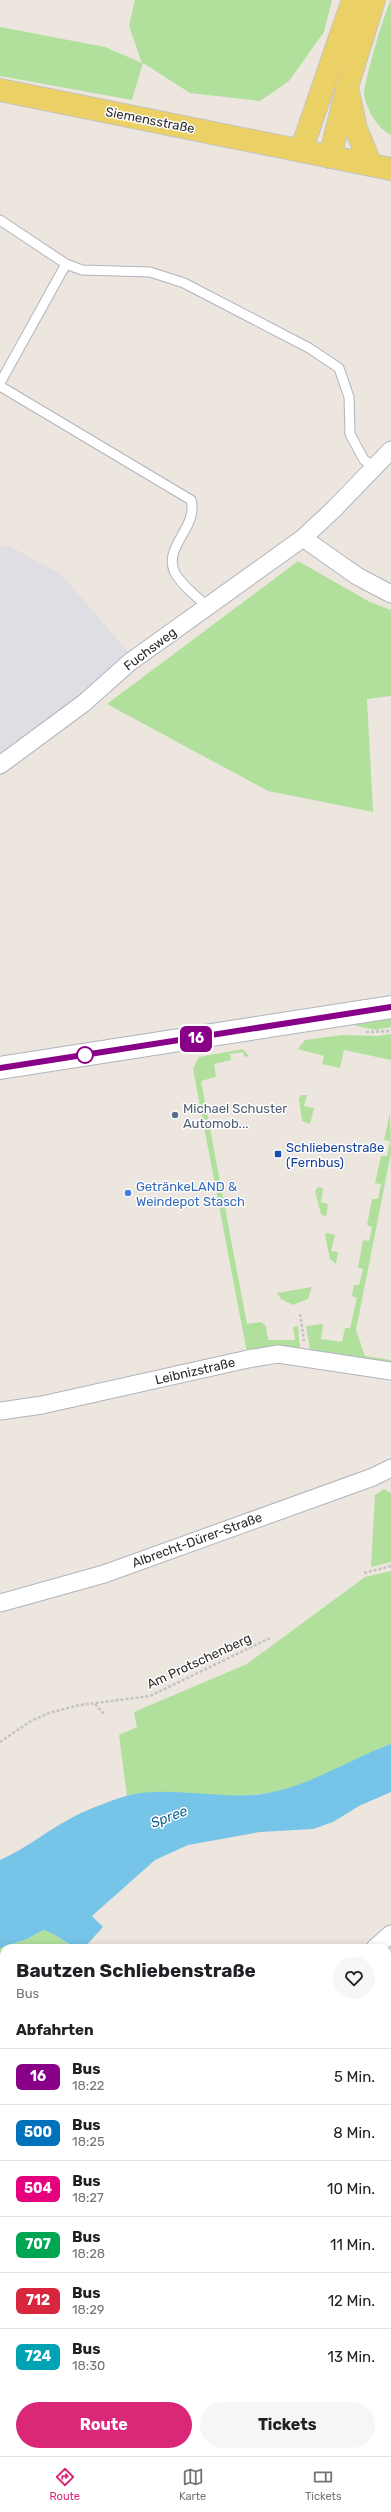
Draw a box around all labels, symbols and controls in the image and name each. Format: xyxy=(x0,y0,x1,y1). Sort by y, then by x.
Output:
street label: Siemensstraße xyxy=(104,104,196,136)
street label: Fuchsweg xyxy=(121,624,180,674)
line badge: 16 xyxy=(178,1026,214,1052)
text: 16 xyxy=(188,1030,204,1047)
unlabelled marker xyxy=(76,1046,94,1064)
place label: Michael Schuster Automob... xyxy=(183,1101,287,1131)
marker: Michael Schuster Automob... xyxy=(170,1110,180,1120)
place label: Schliebenstraße (Fernbus) xyxy=(286,1140,384,1170)
marker: Schliebenstraße (Fernbus) xyxy=(273,1149,283,1159)
place label: GetränkeLAND & Weindepot Stasch xyxy=(136,1179,245,1209)
marker: GetränkeLAND & Weindepot Stasch xyxy=(123,1188,133,1198)
street label: Leibnizstraße xyxy=(154,1355,236,1387)
street label: Albrecht-Dürer-Straße xyxy=(130,1509,264,1571)
street label: Am Protschenberg xyxy=(144,1630,254,1693)
water label: Spree xyxy=(148,1802,190,1832)
button: heart xyxy=(333,1957,375,1999)
text: Bautzen Schliebenstraße xyxy=(16,1959,256,1982)
text: Bus xyxy=(16,1986,39,2001)
text: Abfahrten xyxy=(16,2021,94,2039)
text: Bus xyxy=(72,2060,100,2078)
text: 16 xyxy=(30,2068,46,2085)
text: 5 Min. xyxy=(334,2068,375,2086)
text: 18:22 xyxy=(72,2078,104,2093)
text: Bus xyxy=(72,2116,101,2134)
text: 500 xyxy=(24,2124,52,2141)
text: 8 Min. xyxy=(333,2124,375,2142)
text: 18:25 xyxy=(72,2134,105,2149)
text: Bus xyxy=(72,2172,101,2190)
text: 504 xyxy=(24,2180,52,2197)
text: 10 Min. xyxy=(327,2180,375,2198)
text: 18:27 xyxy=(72,2190,104,2205)
text: Bus xyxy=(72,2228,100,2246)
text: 707 xyxy=(25,2236,51,2253)
text: 11 Min. xyxy=(330,2236,375,2254)
text: 18:28 xyxy=(72,2246,105,2261)
text: Bus xyxy=(72,2284,100,2302)
text: 712 xyxy=(26,2292,50,2309)
text: 12 Min. xyxy=(328,2292,375,2310)
text: 18:29 xyxy=(72,2302,105,2317)
text: Bus xyxy=(72,2340,100,2358)
text: 724 xyxy=(25,2348,51,2365)
text: 13 Min. xyxy=(327,2348,375,2366)
text: 18:30 xyxy=(72,2358,105,2373)
button: Route xyxy=(16,2402,192,2448)
button: Tickets xyxy=(200,2402,375,2448)
tab: Route xyxy=(49,2466,80,2503)
tab: Karte xyxy=(179,2466,206,2503)
tab: Tickets xyxy=(305,2466,342,2503)

